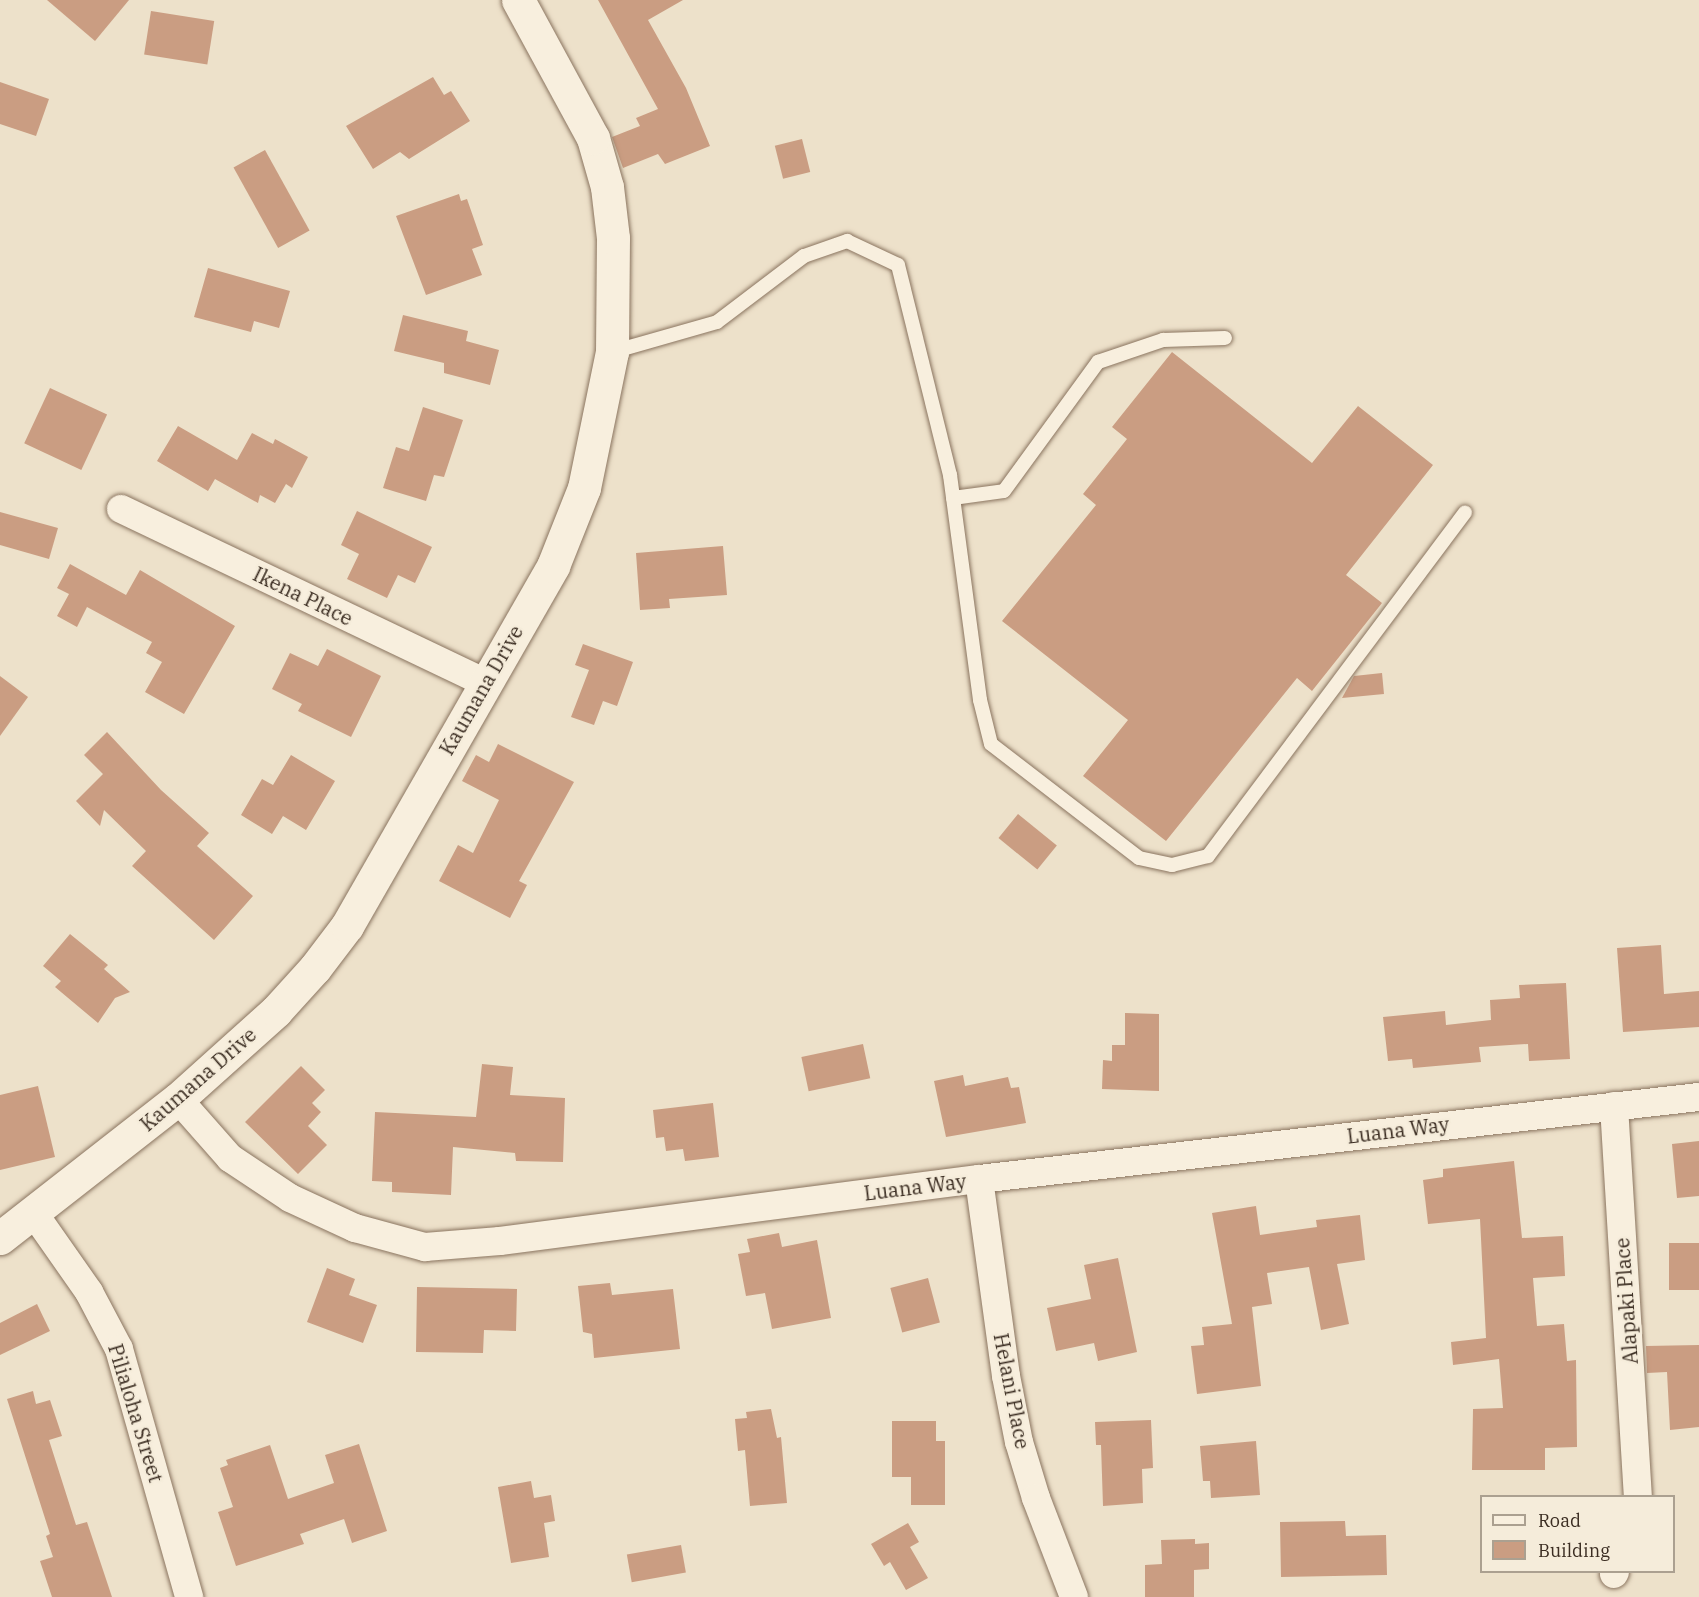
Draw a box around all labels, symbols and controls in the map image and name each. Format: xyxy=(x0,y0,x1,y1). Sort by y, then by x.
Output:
street label: Ikena Place xyxy=(249,562,357,630)
street label: Kaumana Drive xyxy=(434,621,528,759)
street label: Kaumana Drive xyxy=(135,1022,261,1136)
street label: Luana Way xyxy=(1345,1112,1451,1148)
street label: Luana Way xyxy=(862,1169,968,1205)
street label: Alapaki Place xyxy=(1610,1237,1642,1365)
street label: Helani Place xyxy=(989,1331,1035,1451)
street label: Pilialoha Street xyxy=(104,1341,168,1485)
legend xyxy=(1480,1495,1675,1573)
text: Road xyxy=(1538,1509,1581,1532)
text: Building xyxy=(1538,1539,1610,1562)

